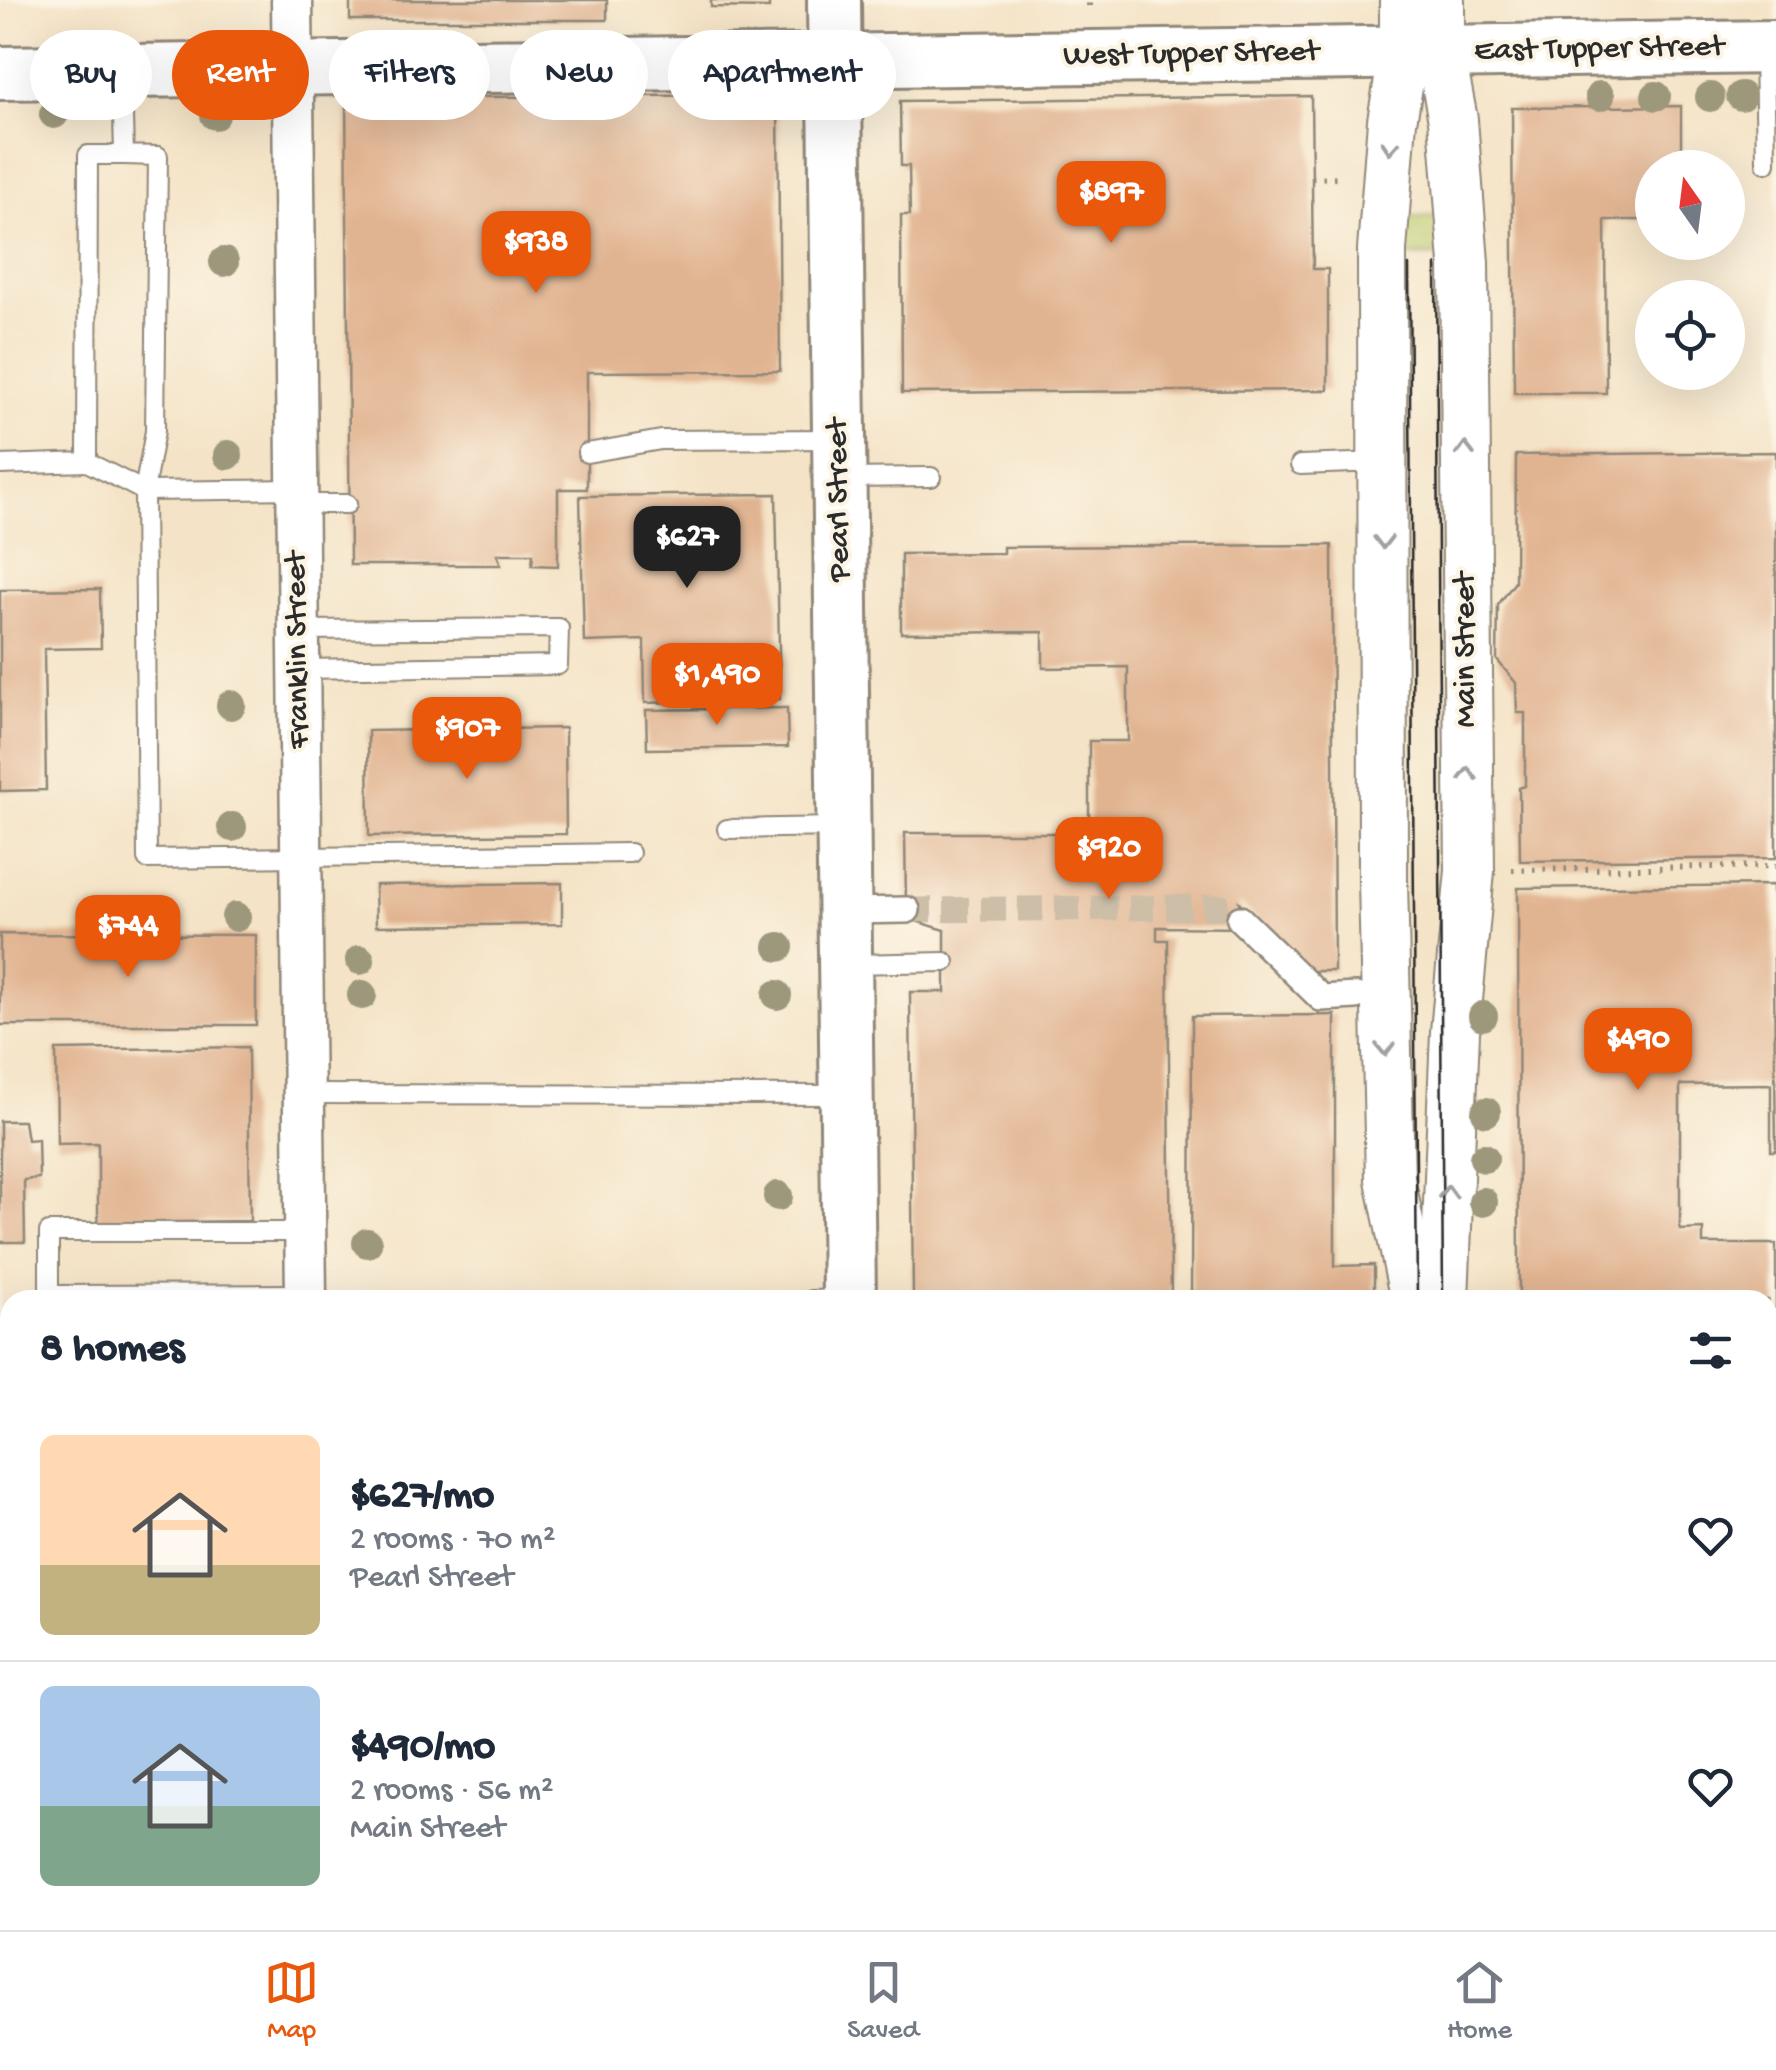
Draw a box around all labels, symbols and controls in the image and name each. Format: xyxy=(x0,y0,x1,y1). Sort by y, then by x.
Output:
street label: East Tupper Street xyxy=(1474,29,1727,71)
chip: Buy xyxy=(30,30,152,120)
chip: Rent xyxy=(172,30,309,120)
chip: Filters xyxy=(329,30,490,120)
chip: New xyxy=(510,30,648,120)
chip: Apartment xyxy=(668,30,896,120)
street label: West Tupper Street xyxy=(1063,34,1322,76)
one-way arrow xyxy=(1380,140,1401,156)
north arrow xyxy=(1635,150,1745,260)
map controls xyxy=(1635,150,1745,390)
pin: $897 xyxy=(1052,161,1170,246)
text: $897 xyxy=(1079,174,1143,212)
pin: $938 xyxy=(477,211,595,296)
text: $938 xyxy=(504,224,568,262)
button: locate xyxy=(1635,280,1745,390)
street label: Pearl Street xyxy=(820,415,860,583)
one-way arrow xyxy=(1454,440,1476,456)
pin: $627 xyxy=(628,506,746,591)
text: $627 xyxy=(656,519,718,557)
one-way arrow xyxy=(1372,534,1393,550)
street label: Franklin Street xyxy=(278,548,320,750)
street label: Main Street xyxy=(1448,570,1486,728)
pin: $1,490 xyxy=(636,643,798,728)
text: $1,490 xyxy=(674,656,760,694)
pin: $907 xyxy=(408,697,526,782)
text: $907 xyxy=(434,710,500,748)
one-way arrow xyxy=(1457,765,1479,780)
pin: $920 xyxy=(1050,817,1168,902)
text: $920 xyxy=(1077,830,1141,868)
pin: $744 xyxy=(69,895,187,980)
text: $744 xyxy=(97,908,159,946)
pin: $490 xyxy=(1579,1008,1697,1093)
text: $490 xyxy=(1606,1021,1670,1059)
one-way arrow xyxy=(1374,1042,1396,1057)
one-way arrow xyxy=(1437,1183,1458,1199)
icon: filters xyxy=(1683,1323,1738,1378)
text: 8 homes xyxy=(40,1326,184,1375)
text: $627/mo xyxy=(350,1473,494,1522)
icon: home xyxy=(120,1475,240,1595)
icon: heart xyxy=(1683,1508,1738,1563)
text: 2 rooms · 70 m² xyxy=(350,1522,555,1560)
text: Pearl Street xyxy=(350,1560,513,1598)
text: $490/mo xyxy=(350,1724,495,1773)
icon: home xyxy=(120,1726,240,1846)
icon: heart xyxy=(1683,1759,1738,1814)
text: 2 rooms · 56 m² xyxy=(350,1773,554,1811)
text: Main Street xyxy=(350,1811,505,1849)
tab: Map xyxy=(264,1955,319,2048)
tab: Saved xyxy=(847,1955,919,2048)
tab: Home xyxy=(1447,1955,1512,2048)

